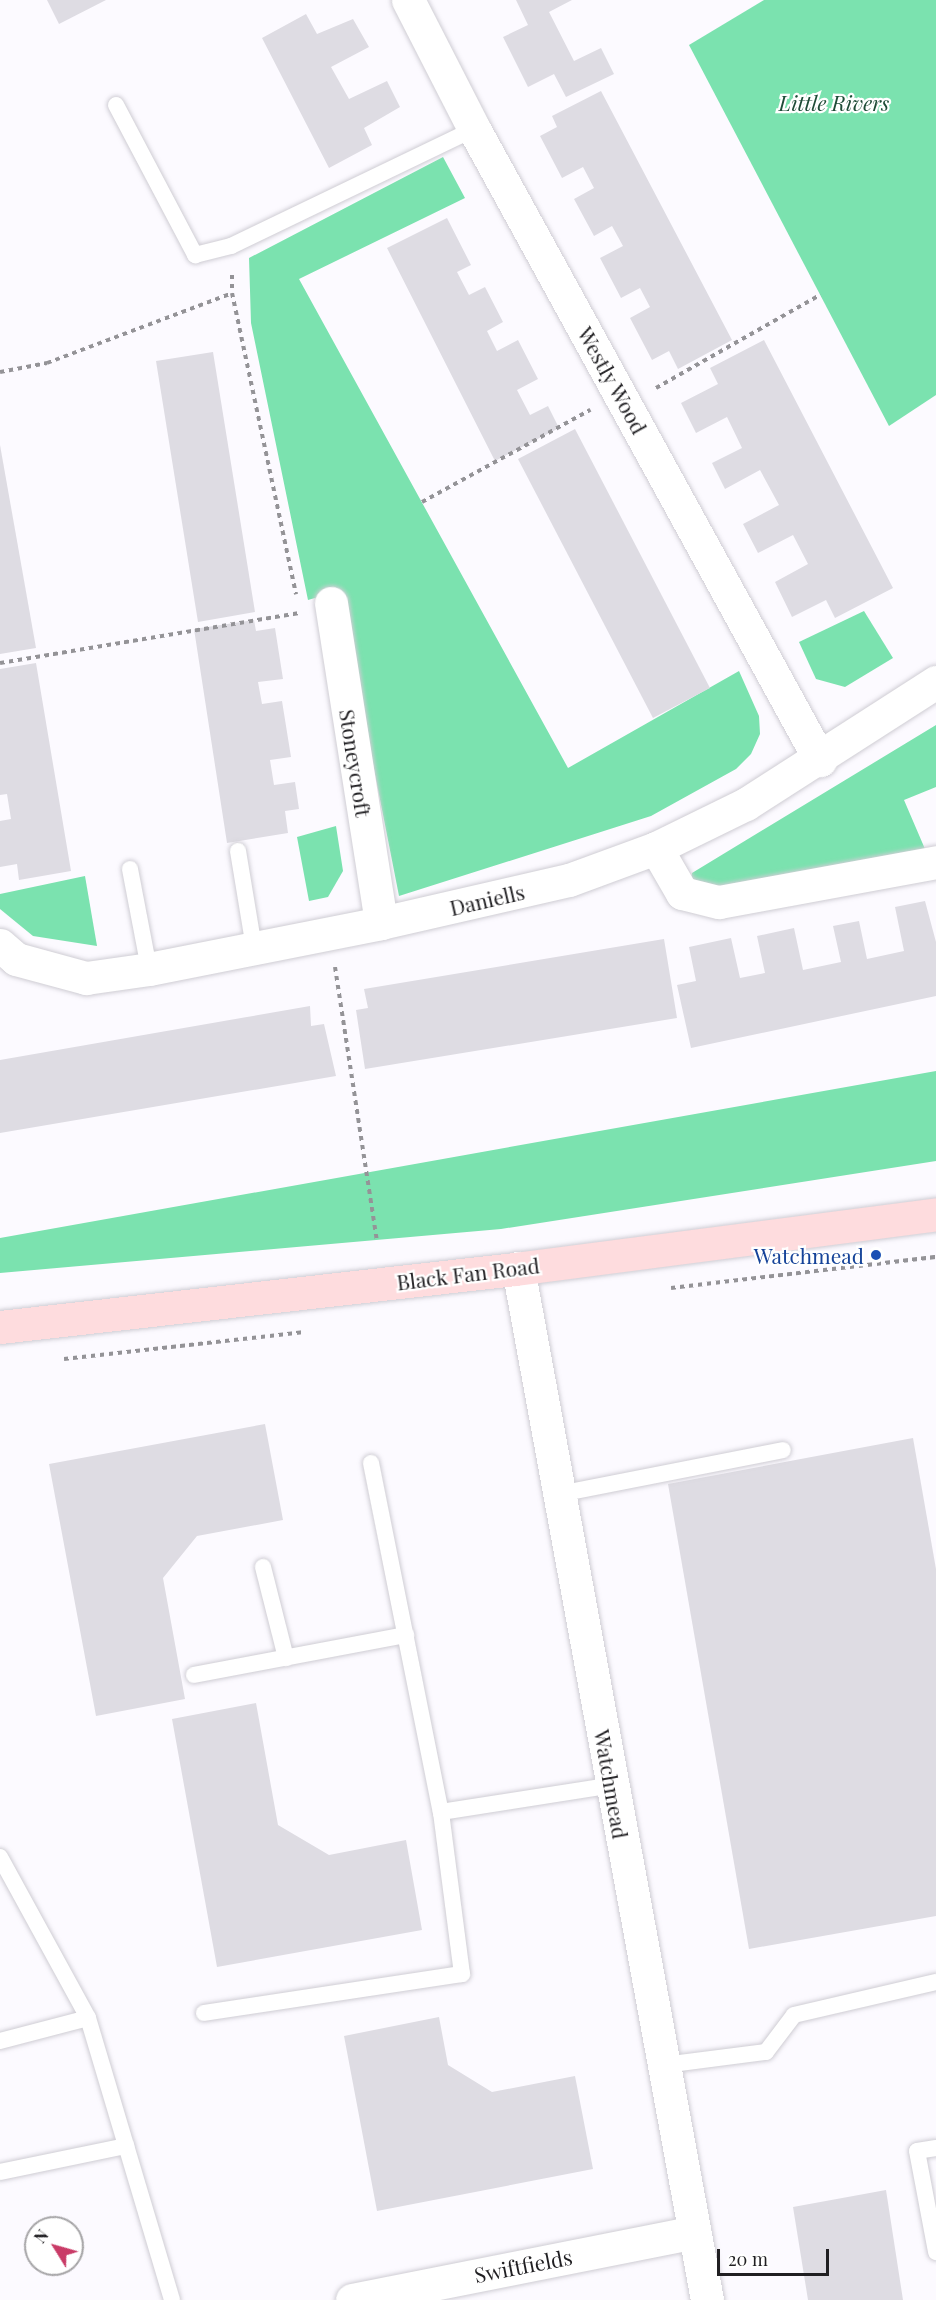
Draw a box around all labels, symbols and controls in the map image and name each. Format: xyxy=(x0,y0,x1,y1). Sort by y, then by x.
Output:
park label: Little Rivers xyxy=(779,89,889,115)
street label: Westly Wood xyxy=(573,322,653,438)
street label: Stoneycroft xyxy=(335,707,377,819)
street label: Daniells xyxy=(447,878,527,920)
place label: Watchmead xyxy=(754,1242,864,1268)
marker: Watchmead xyxy=(869,1248,883,1262)
street label: Black Fan Road xyxy=(395,1252,541,1294)
street label: Watchmead xyxy=(590,1727,634,1841)
north arrow xyxy=(24,2216,84,2276)
text: N xyxy=(29,2225,53,2247)
scale bar xyxy=(720,2237,832,2275)
street label: Swiftfields xyxy=(472,2243,574,2287)
text: 20 m xyxy=(728,2247,768,2271)

